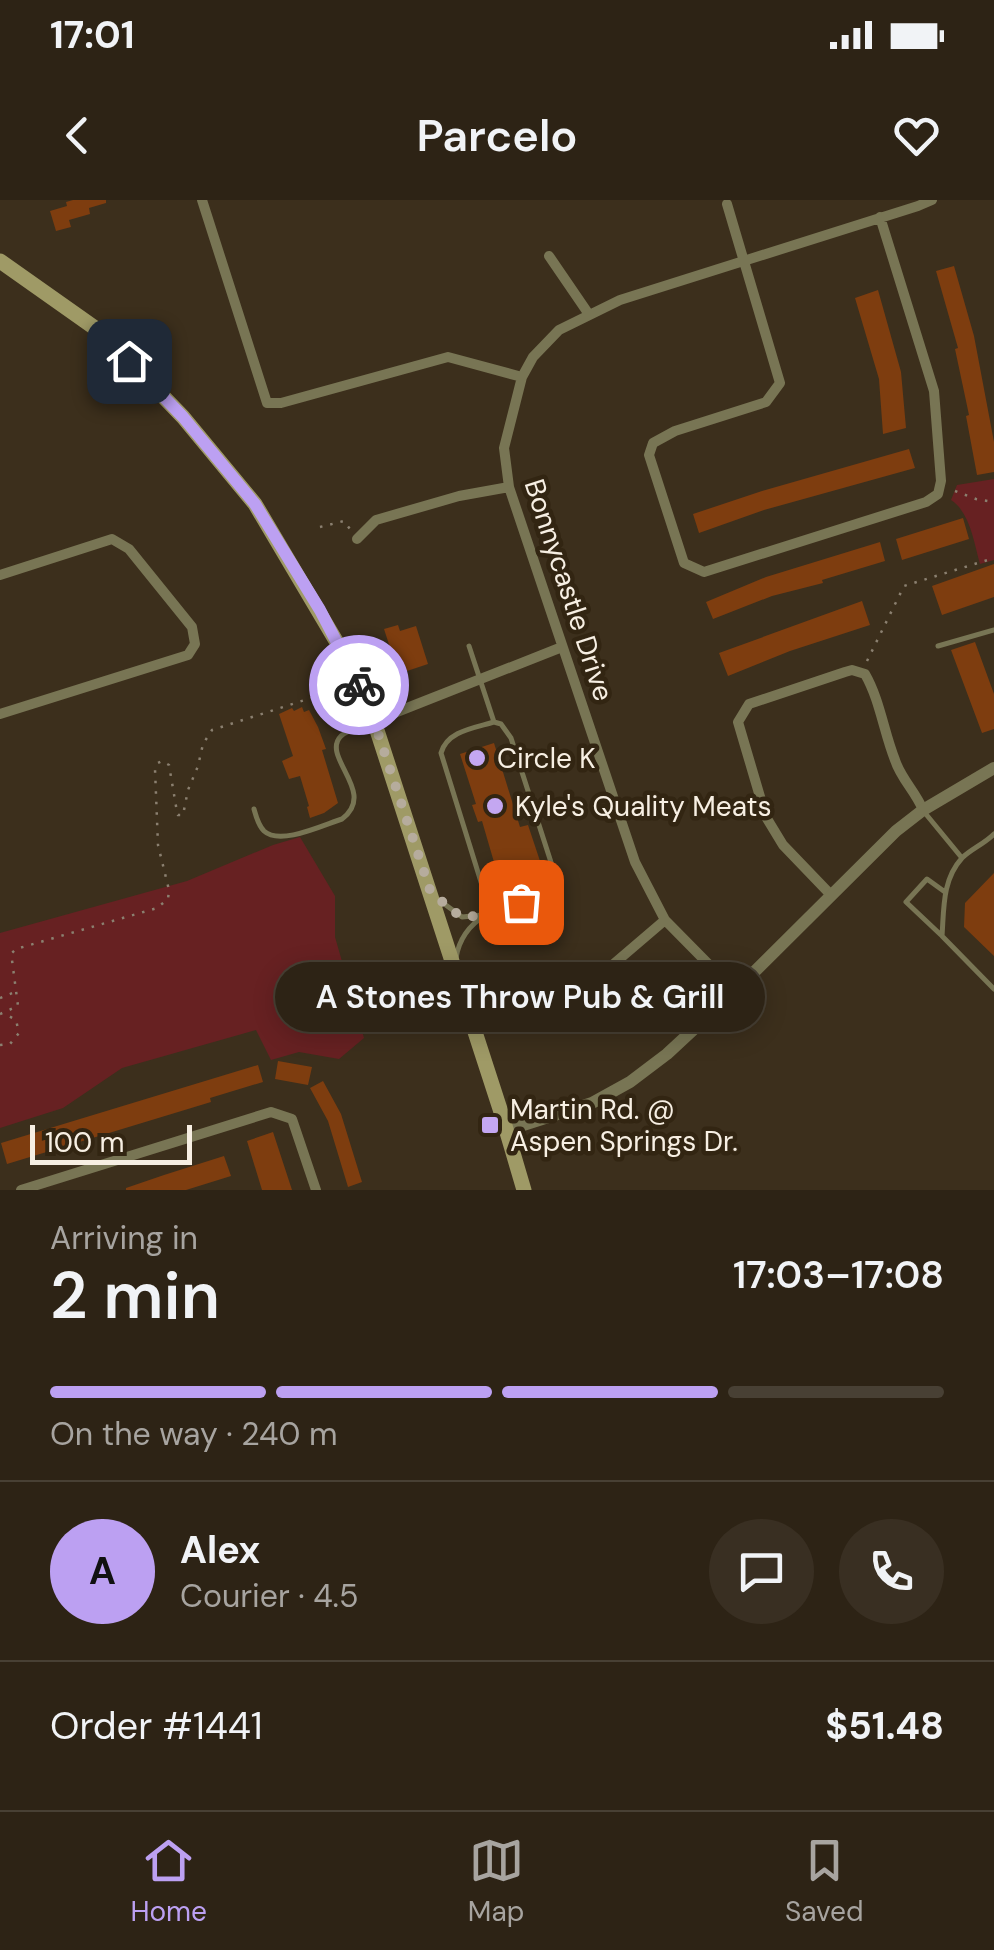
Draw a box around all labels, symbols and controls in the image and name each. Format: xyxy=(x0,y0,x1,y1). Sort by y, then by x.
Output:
text: 17:01 xyxy=(50,10,134,60)
text: Parcelo xyxy=(416,106,578,165)
icon: back xyxy=(50,108,105,163)
icon: heart xyxy=(889,108,944,163)
pin xyxy=(87,319,172,404)
icon: home xyxy=(102,334,157,389)
street label: Bonnycastle Drive xyxy=(516,474,622,706)
courier xyxy=(309,635,409,735)
icon: bike xyxy=(332,658,387,713)
place label: Circle K xyxy=(497,740,596,777)
marker: Circle K xyxy=(466,747,488,769)
place label: Kyle's Quality Meats xyxy=(515,788,772,825)
marker: Kyle's Quality Meats xyxy=(484,795,506,817)
pin xyxy=(479,860,564,945)
icon: bag xyxy=(494,875,549,930)
callout: A Stones Throw Pub & Grill xyxy=(276,962,766,1032)
text: A Stones Throw Pub & Grill xyxy=(316,976,724,1018)
place label: Martin Rd. @ Aspen Springs Dr. xyxy=(510,1091,738,1160)
marker: Martin Rd. @ Aspen Springs Dr. xyxy=(479,1114,501,1136)
scale bar xyxy=(30,1120,192,1164)
text: 100 m xyxy=(45,1124,124,1161)
text: Arriving in xyxy=(50,1217,198,1259)
text: 17:03–17:08 xyxy=(733,1250,944,1300)
text: 2 min xyxy=(50,1254,220,1338)
text: On the way · 240 m xyxy=(50,1413,337,1455)
button: chat xyxy=(709,1519,814,1624)
button: phone xyxy=(839,1519,944,1624)
text: Alex xyxy=(180,1525,260,1575)
text: A xyxy=(89,1546,116,1596)
text: Courier · 4.5 xyxy=(180,1575,358,1617)
text: Order #1441 xyxy=(50,1701,263,1751)
text: $51.48 xyxy=(825,1701,944,1751)
tab: Home xyxy=(130,1833,207,1930)
tab: Map xyxy=(468,1833,524,1930)
tab: Saved xyxy=(785,1833,864,1930)

